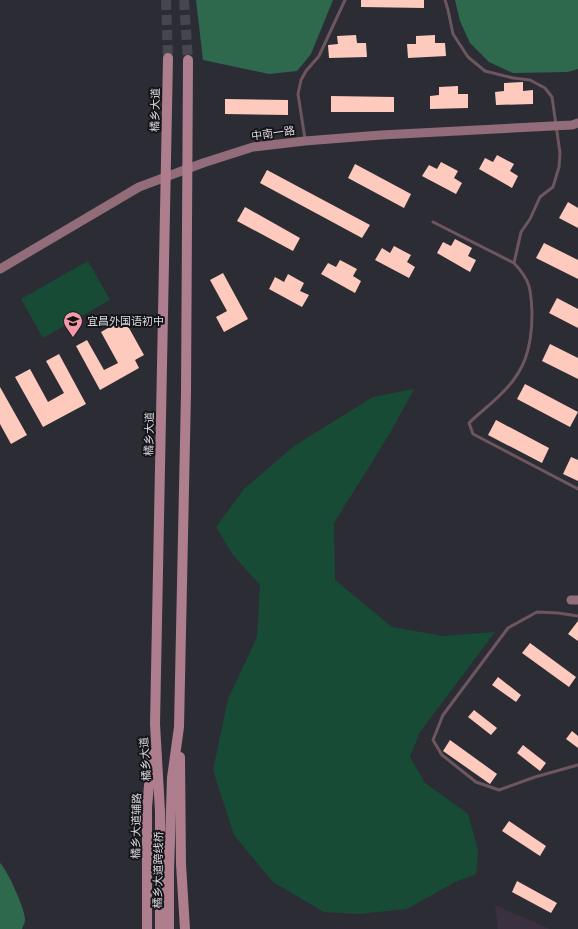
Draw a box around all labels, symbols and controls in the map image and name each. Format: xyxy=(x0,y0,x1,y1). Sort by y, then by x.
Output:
street label: 橘乡大道 xyxy=(148,88,162,132)
street label: 中南一路 xyxy=(250,123,296,143)
school or university icon: 宜昌外国语初中 xyxy=(62,310,84,338)
place label: 宜昌外国语初中 xyxy=(87,314,164,328)
street label: 橘乡大道 xyxy=(142,412,156,456)
street label: 橘乡大道 xyxy=(136,737,154,781)
street label: 橘乡大道辅路 xyxy=(128,793,144,859)
street label: 橘乡大道跨线桥 xyxy=(150,831,166,909)

